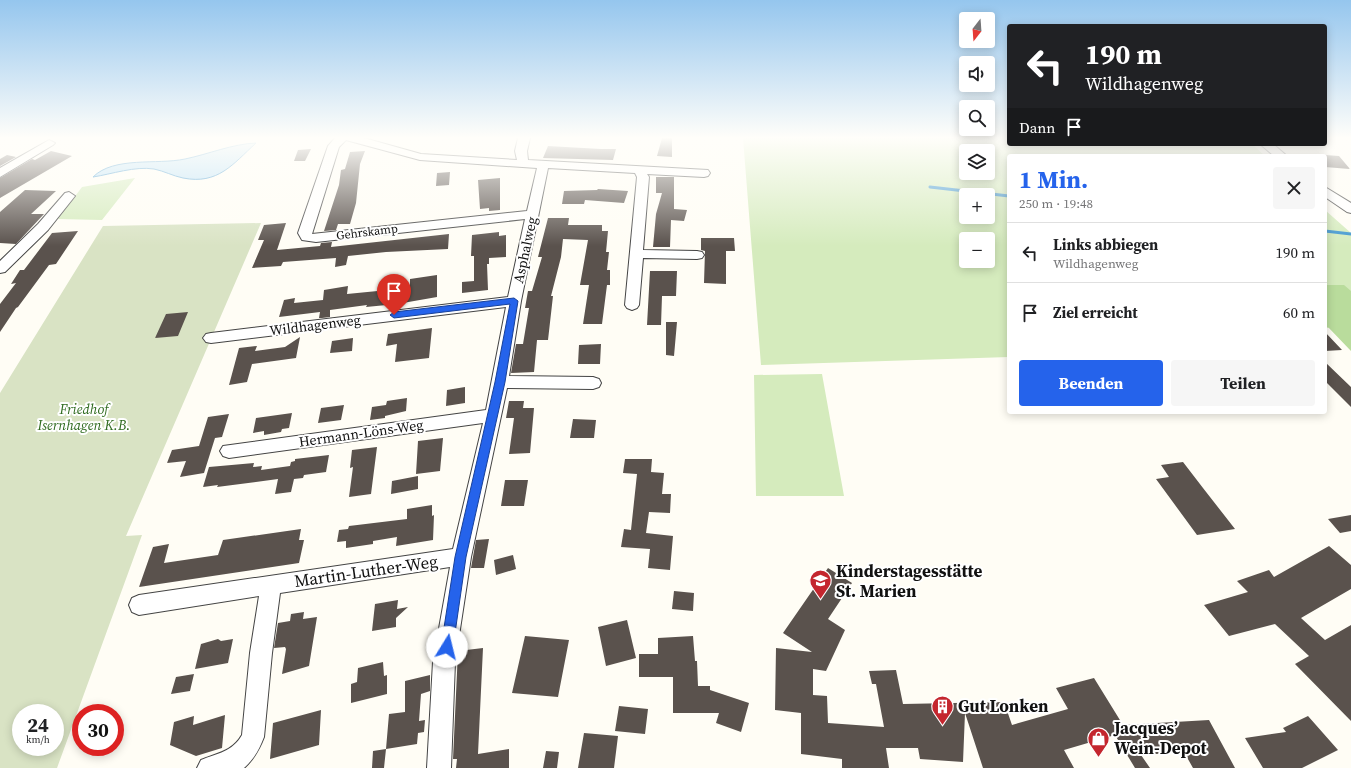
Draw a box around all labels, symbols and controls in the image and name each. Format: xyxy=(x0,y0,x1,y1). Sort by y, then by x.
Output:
north arrow xyxy=(959,12,995,48)
map controls xyxy=(959,12,995,268)
text: 190 m xyxy=(1085,35,1162,73)
icon: left xyxy=(1019,40,1071,92)
button: sound xyxy=(959,56,995,92)
text: Wildhagenweg xyxy=(1085,71,1203,96)
button: search xyxy=(959,100,995,136)
icon: arrive xyxy=(1063,116,1085,138)
text: Dann xyxy=(1019,117,1055,138)
button: layers xyxy=(959,144,995,180)
text: 1 Min. xyxy=(1019,163,1088,196)
button: close xyxy=(1273,167,1315,209)
button: + xyxy=(959,188,995,224)
text: 250 m · 19:48 xyxy=(1019,195,1093,212)
street label: Asphalweg xyxy=(508,215,542,285)
street label: Gehrskamp xyxy=(335,220,399,244)
button: − xyxy=(959,232,995,268)
text: Links abbiegen xyxy=(1053,234,1158,255)
icon: left xyxy=(1019,242,1041,264)
text: 190 m xyxy=(1275,242,1315,263)
text: Wildhagenweg xyxy=(1053,255,1138,272)
pin xyxy=(377,274,411,315)
icon: arrive xyxy=(383,280,405,302)
icon: arrive xyxy=(1019,302,1041,324)
text: Ziel erreicht xyxy=(1053,302,1138,323)
text: 60 m xyxy=(1283,302,1315,323)
street label: Wildhagenweg xyxy=(268,309,362,341)
button: Beenden xyxy=(1019,360,1163,406)
button: Teilen xyxy=(1171,360,1315,406)
park label: Friedhof Isernhagen K.B. xyxy=(36,399,131,435)
street label: Hermann-Löns-Weg xyxy=(297,414,425,452)
street label: Martin-Luther-Weg xyxy=(293,549,440,593)
place label: Kinderstagesstätte St. Marien xyxy=(836,559,983,603)
school or university icon: Kinderstagesstätte St. Marien xyxy=(807,568,833,601)
position arrow xyxy=(426,626,468,668)
building icon: Gut Lonken xyxy=(929,693,955,726)
place label: Gut Lonken xyxy=(958,694,1049,718)
speed limit sign: 30 xyxy=(72,704,124,756)
text: 24 xyxy=(27,711,49,739)
place label: Jacques’ Wein-Depot xyxy=(1113,716,1207,760)
shop icon: Jacques’ Wein-Depot xyxy=(1086,725,1112,758)
text: km/h xyxy=(26,733,50,746)

